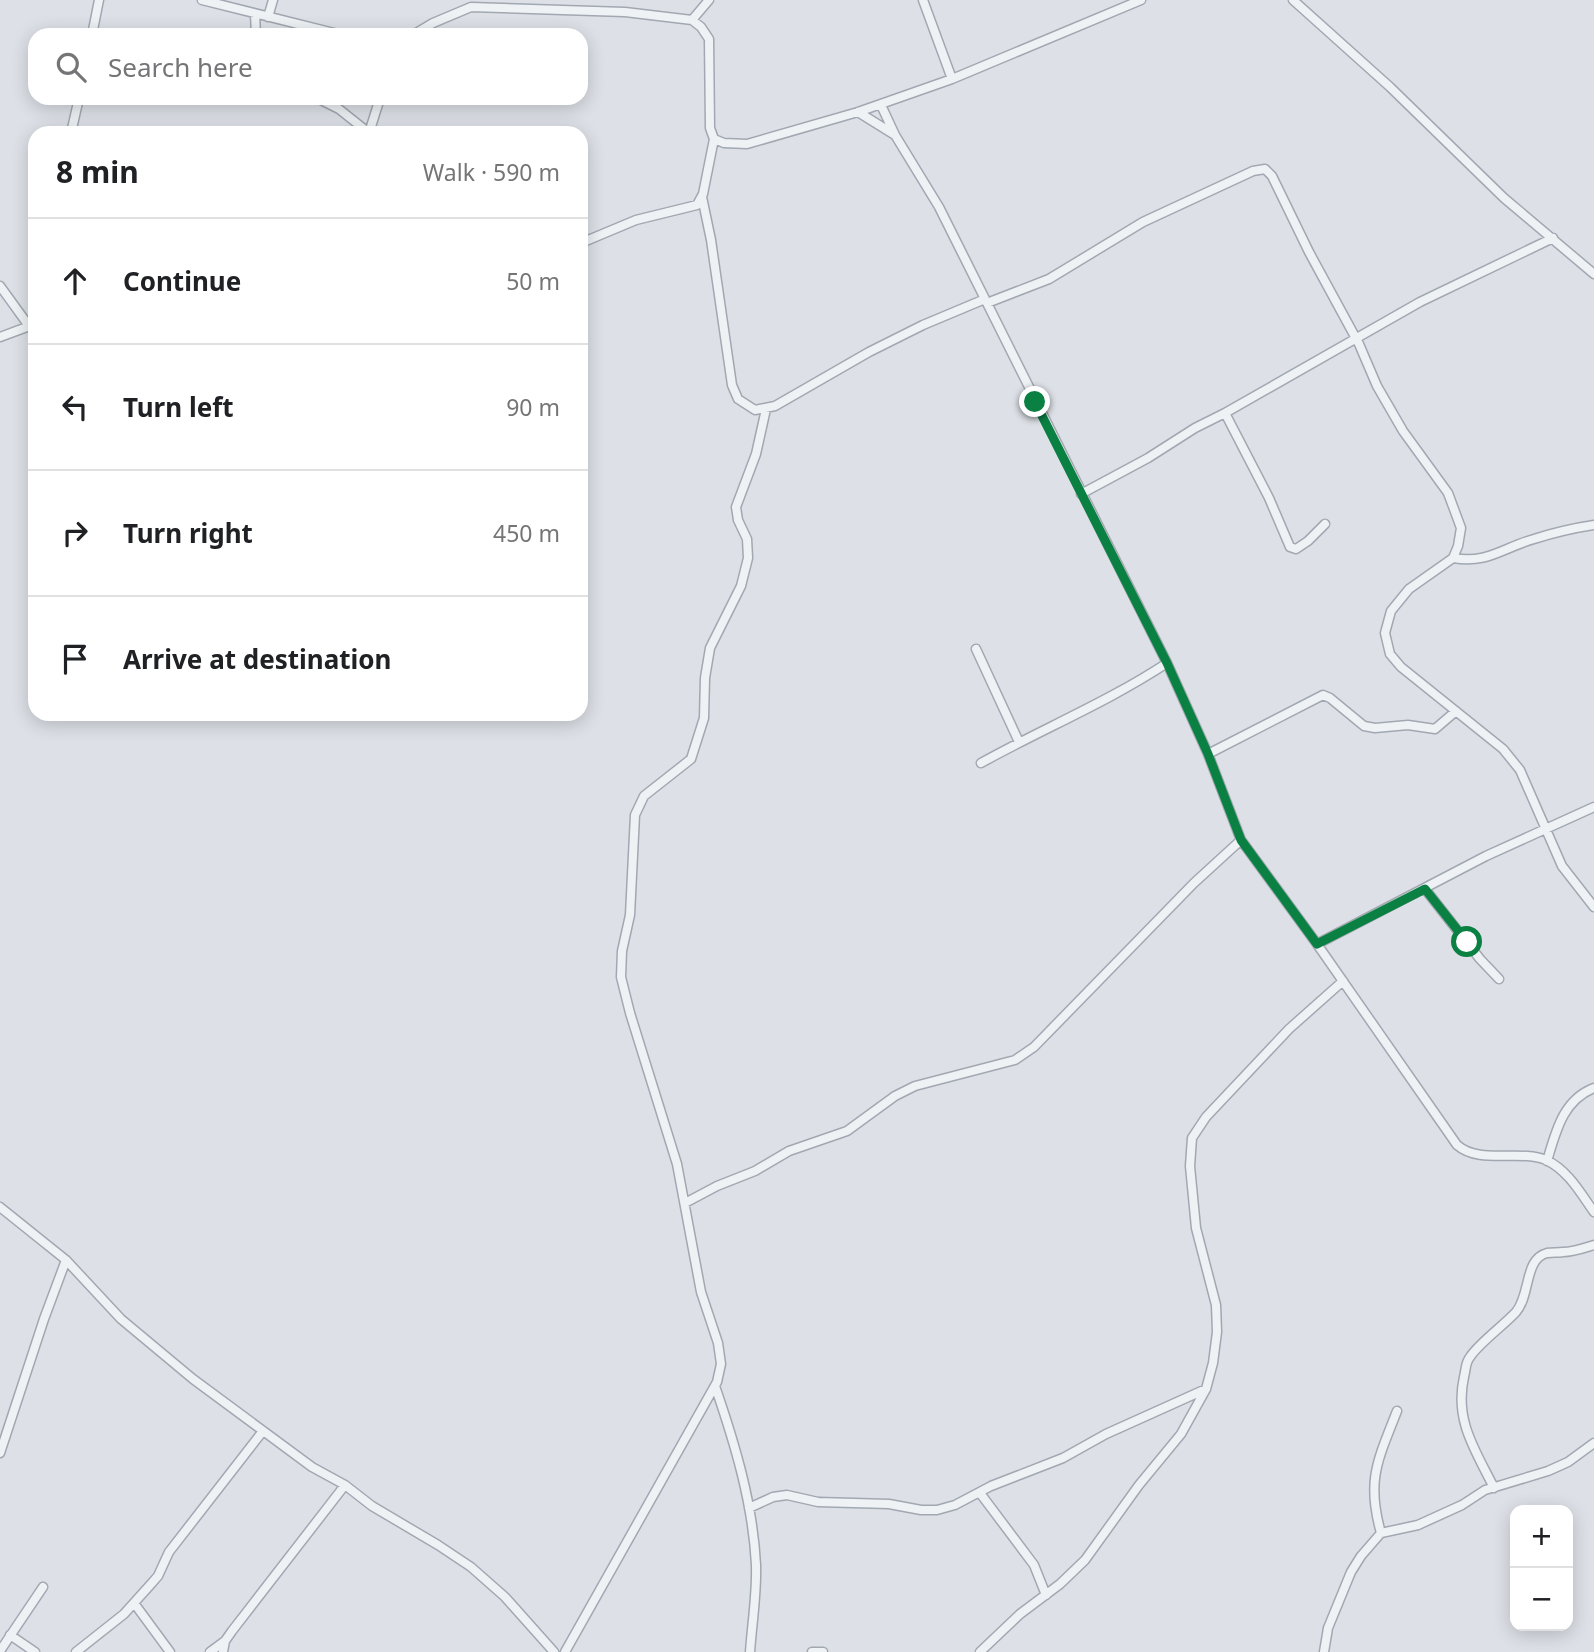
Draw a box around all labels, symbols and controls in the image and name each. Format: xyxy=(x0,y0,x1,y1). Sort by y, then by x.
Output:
search box xyxy=(28,28,588,105)
icon: search xyxy=(52,48,90,86)
text: Search here xyxy=(108,49,253,85)
text: 8 min xyxy=(56,151,139,192)
text: Walk · 590 m xyxy=(423,156,560,188)
icon: ahead xyxy=(56,262,94,300)
text: Continue xyxy=(123,263,241,299)
text: 50 m xyxy=(506,265,560,297)
route end xyxy=(1019,386,1050,417)
icon: left xyxy=(56,388,94,426)
text: Turn left xyxy=(123,389,234,425)
text: 90 m xyxy=(506,391,560,423)
icon: right xyxy=(56,514,94,552)
text: Turn right xyxy=(123,515,253,551)
text: 450 m xyxy=(493,517,560,549)
icon: arrive xyxy=(56,640,94,678)
text: Arrive at destination xyxy=(123,641,392,677)
route start xyxy=(1451,926,1482,957)
map controls xyxy=(1510,1505,1573,1631)
button: + xyxy=(1510,1505,1573,1568)
button: − xyxy=(1510,1568,1573,1631)

